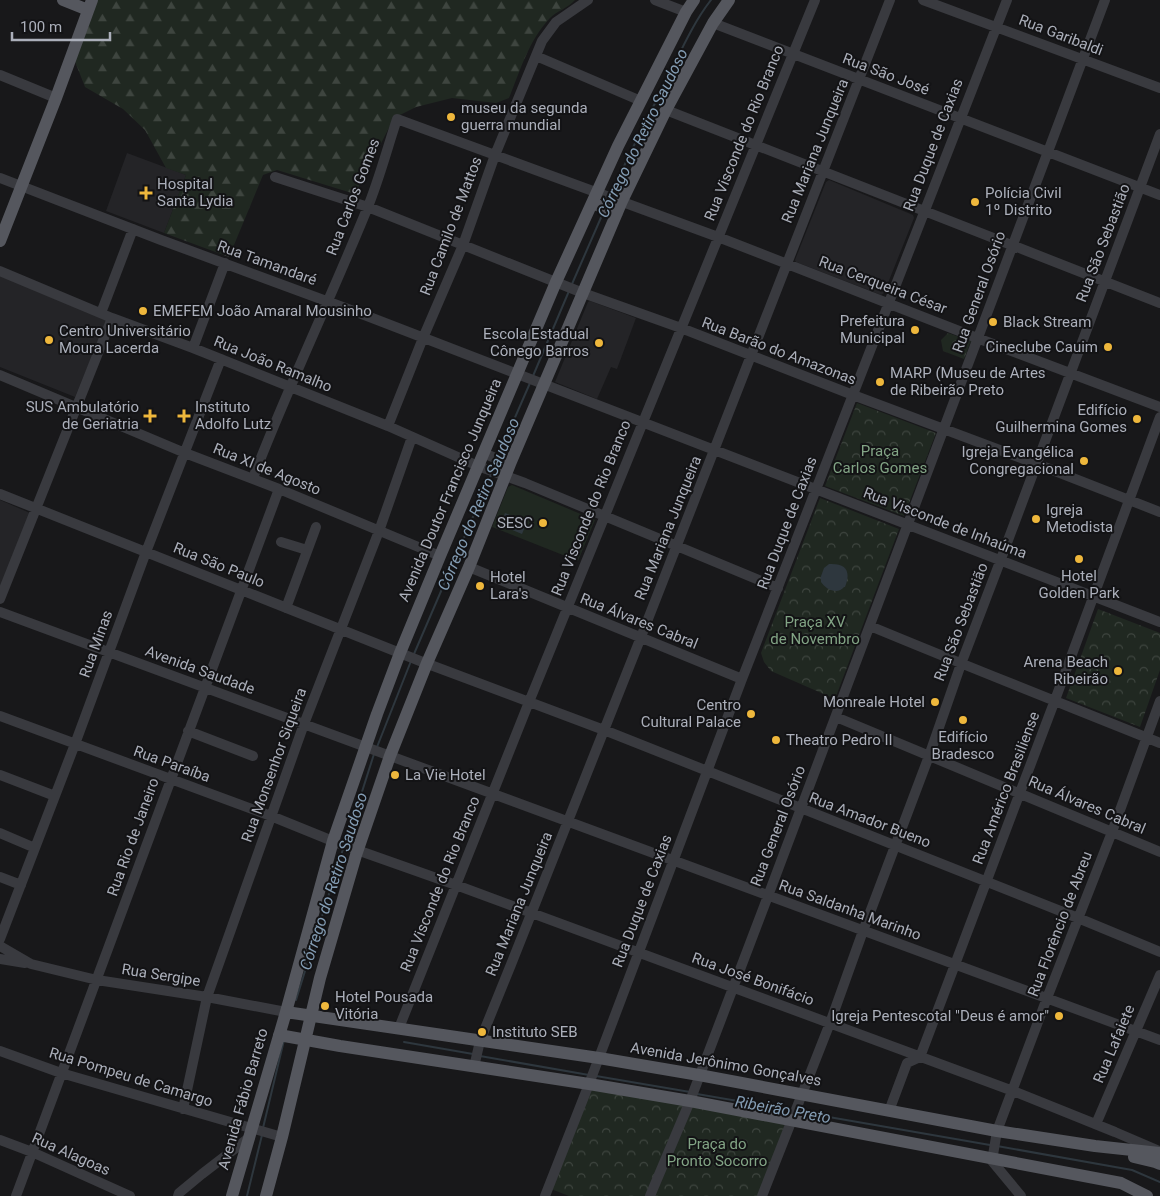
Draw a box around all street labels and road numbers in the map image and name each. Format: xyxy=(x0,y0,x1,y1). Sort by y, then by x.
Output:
street label: Rua Garibaldi xyxy=(1016,11,1106,59)
street label: Rua Visconde do Rio Branco xyxy=(700,42,788,224)
street label: Rua São José xyxy=(840,49,932,99)
street label: Rua Mariana Junqueira xyxy=(778,76,852,226)
street label: Rua Duque de Caxias xyxy=(899,76,967,214)
street label: Rua Carlos Gomes xyxy=(322,136,384,258)
street label: Rua Camilo de Mattos xyxy=(416,154,486,298)
street label: Rua São Sebastião xyxy=(1072,181,1134,305)
street label: Rua General Osório xyxy=(949,229,1009,355)
street label: Rua Tamandaré xyxy=(215,237,319,289)
street label: Rua Cerqueira César xyxy=(816,252,950,318)
street label: Rua Barão do Amazonas xyxy=(699,313,859,389)
street label: Rua João Ramalho xyxy=(211,332,335,396)
street label: Avenida Doutor Francisco Junqueira xyxy=(395,376,505,604)
street label: Rua Visconde do Rio Branco xyxy=(547,417,635,599)
street label: Rua XI de Agosto xyxy=(211,439,323,499)
street label: Rua Mariana Junqueira xyxy=(631,453,705,603)
street label: Rua Duque de Caxias xyxy=(753,454,821,592)
street label: Rua Visconde de Inhaúma xyxy=(861,483,1029,563)
street label: Rua São Paulo xyxy=(171,539,267,591)
street label: Rua São Sebastião xyxy=(930,560,992,684)
street label: Rua Álvares Cabral xyxy=(577,589,701,653)
street label: Rua Minas xyxy=(76,608,116,680)
street label: Avenida Saudade xyxy=(143,642,257,698)
street label: Rua Monsenhor Siqueira xyxy=(238,685,310,845)
street label: Rua Américo Brasiliense xyxy=(969,709,1043,867)
street label: Rua Paraíba xyxy=(131,742,213,786)
street label: Rua General Osório xyxy=(747,763,809,889)
street label: Rua Álvares Cabral xyxy=(1026,772,1148,838)
street label: Rua Rio de Janeiro xyxy=(103,775,163,899)
street label: Rua Amador Bueno xyxy=(807,789,933,851)
street label: Rua Visconde do Rio Branco xyxy=(396,793,484,975)
street label: Rua Mariana Junqueira xyxy=(482,829,556,979)
street label: Rua Duque de Caxias xyxy=(608,832,676,970)
street label: Rua Florêncio de Abreu xyxy=(1024,849,1096,999)
street label: Rua Saldanha Marinho xyxy=(776,876,924,944)
street label: Rua José Bonifácio xyxy=(689,948,817,1010)
street label: Rua Sergipe xyxy=(120,960,202,990)
street label: Rua Lafaiete xyxy=(1089,1002,1139,1086)
street label: Avenida Fábio Barreto xyxy=(214,1026,272,1172)
street label: Avenida Jerônimo Gonçalves xyxy=(629,1038,823,1090)
street label: Rua Pompeu de Camargo xyxy=(47,1044,215,1110)
street label: Rua Alagoas xyxy=(29,1129,113,1179)

